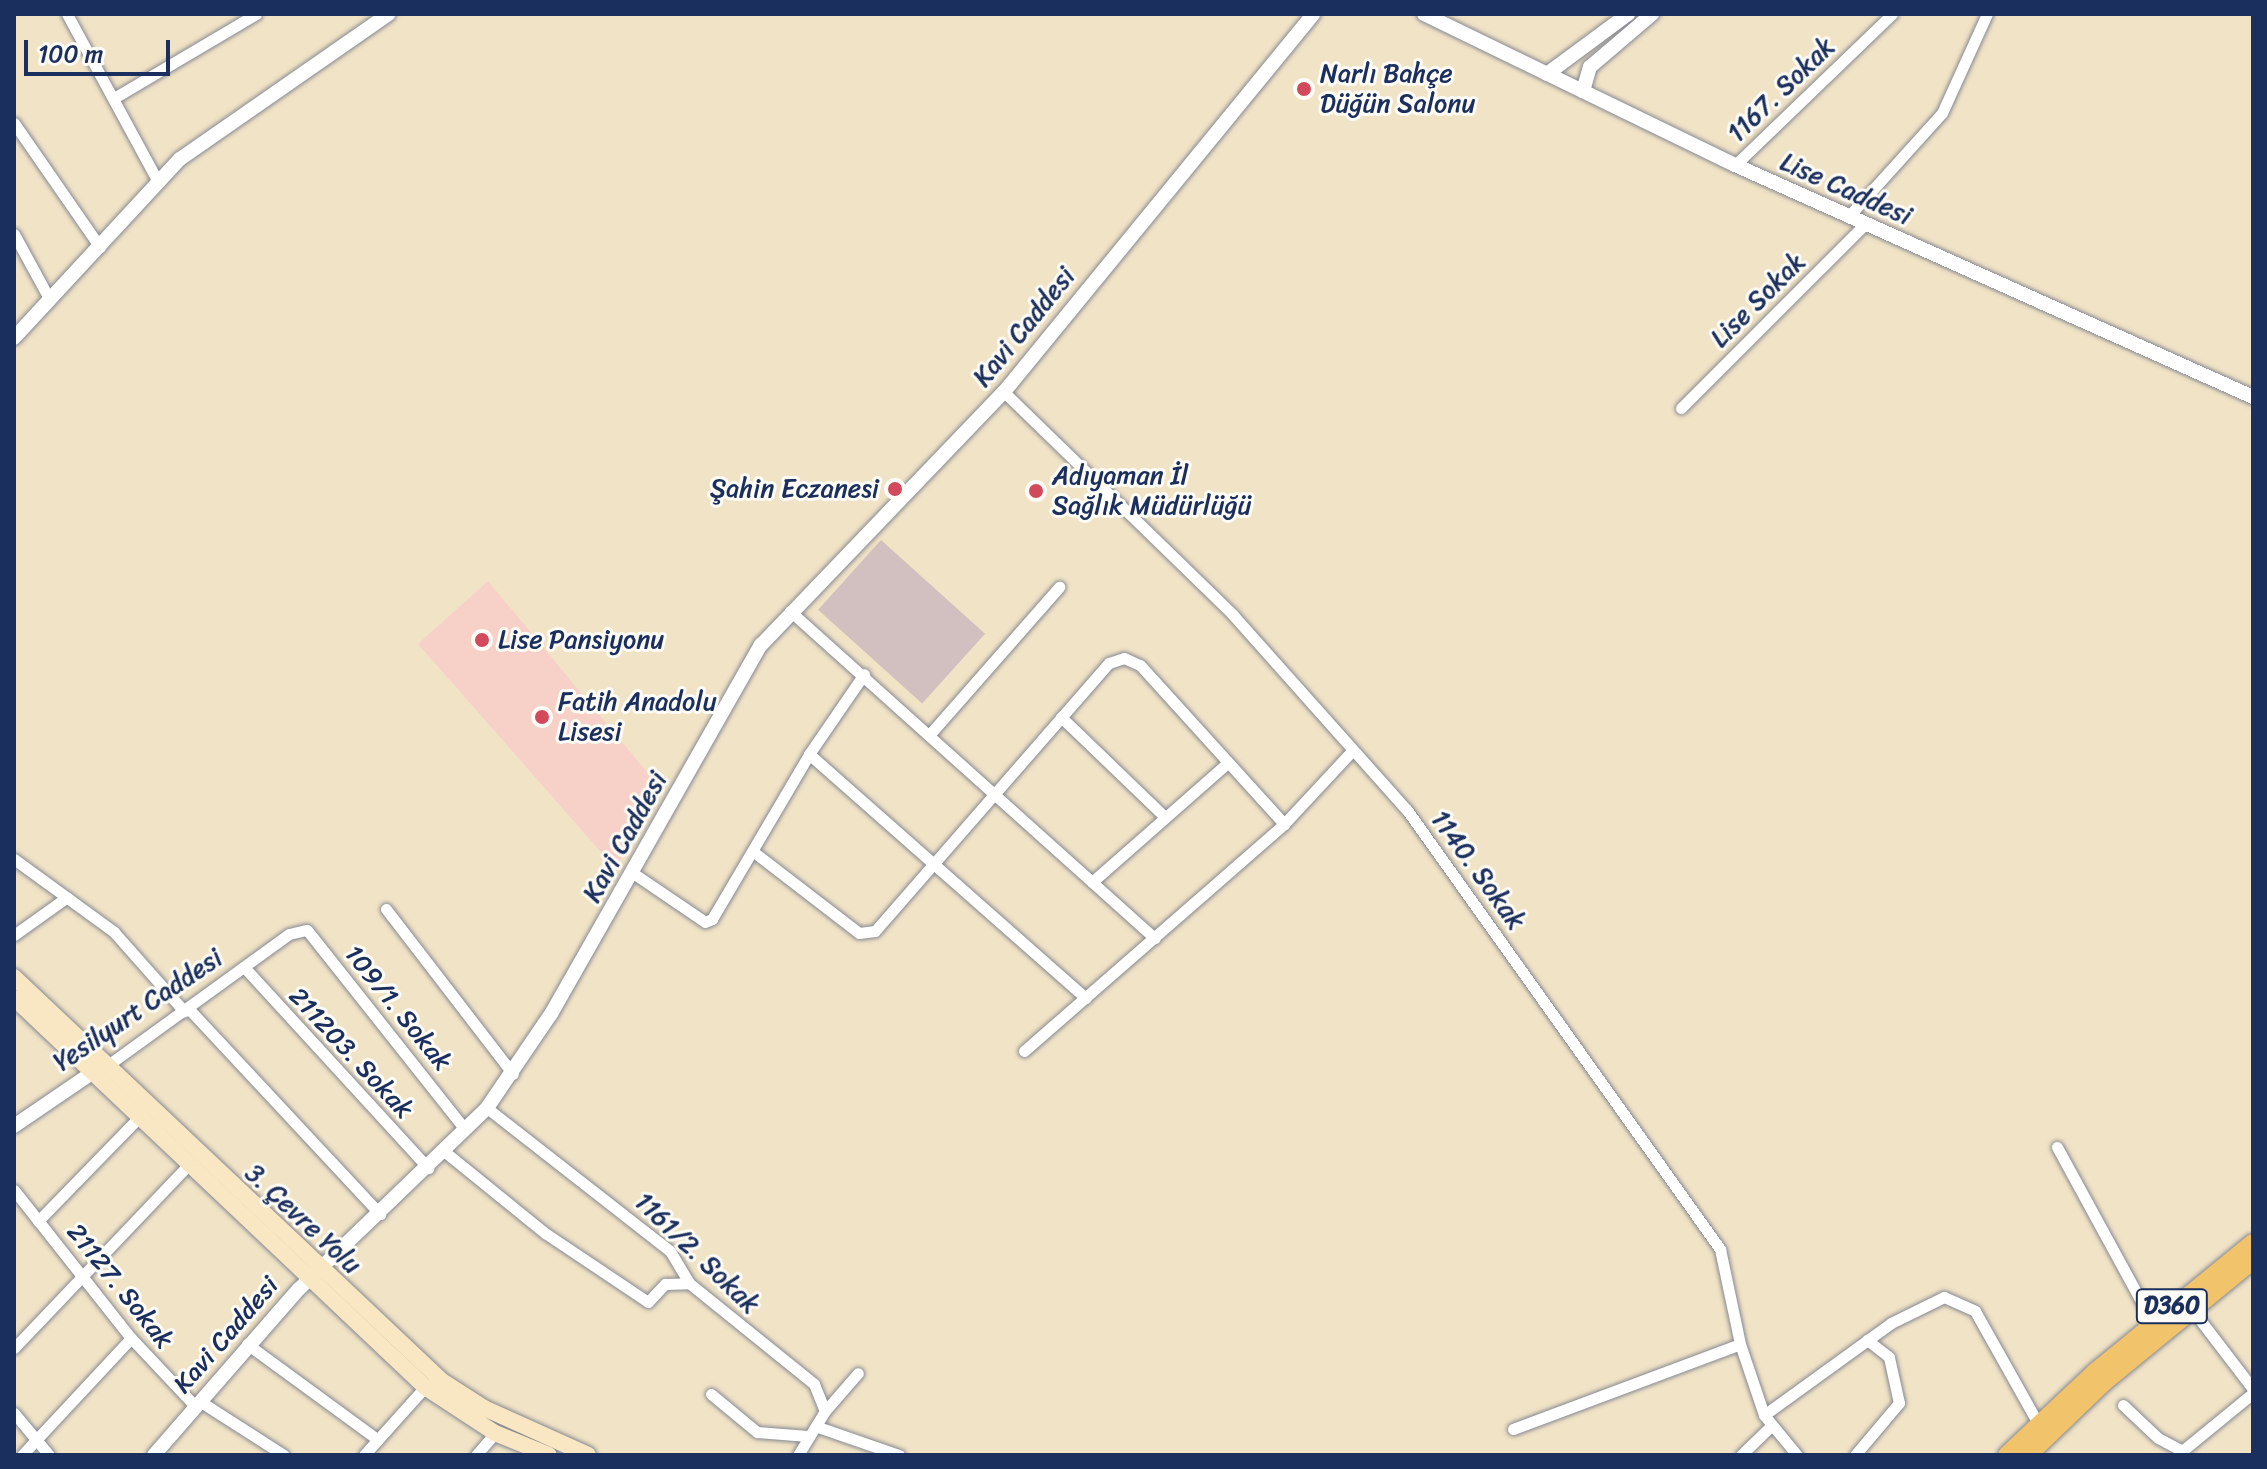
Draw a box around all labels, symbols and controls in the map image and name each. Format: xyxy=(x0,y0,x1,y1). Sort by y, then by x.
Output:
scale bar xyxy=(28,24,174,74)
street label: 1167. Sokak xyxy=(1721,31,1841,149)
text: 100 m xyxy=(38,33,103,75)
place label: Narlı Bahçe Düğün Salonu xyxy=(1320,58,1475,120)
marker: Narlı Bahçe Düğün Salonu xyxy=(1295,80,1313,98)
street label: Lise Caddesi xyxy=(1776,146,1916,232)
street label: Lise Sokak xyxy=(1704,246,1812,354)
street label: Kavi Caddesi xyxy=(967,262,1081,392)
place label: Adıyaman İl Sağlık Müdürlüğü xyxy=(1052,460,1252,522)
place label: Şahin Eczanesi xyxy=(709,473,879,505)
marker: Şahin Eczanesi xyxy=(886,480,904,498)
marker: Adıyaman İl Sağlık Müdürlüğü xyxy=(1027,482,1045,500)
place label: Lise Pansiyonu xyxy=(498,624,665,656)
marker: Lise Pansiyonu xyxy=(473,631,491,649)
place label: Fatih Anadolu Lisesi xyxy=(558,686,717,748)
marker: Fatih Anadolu Lisesi xyxy=(533,708,551,726)
street label: Kavi Caddesi xyxy=(577,767,673,907)
street label: 1140. Sokak xyxy=(1424,804,1532,936)
street label: 109/1. Sokak xyxy=(338,939,458,1077)
street label: Yesilyurt Caddesi xyxy=(48,942,228,1078)
street label: 211203. Sokak xyxy=(282,981,420,1125)
street label: 3. Çevre Yolu xyxy=(238,1157,368,1281)
street label: 1161/2. Sokak xyxy=(628,1186,766,1320)
street label: 21127. Sokak xyxy=(60,1217,180,1355)
street label: Kavi Caddesi xyxy=(167,1271,285,1399)
road number: D360 xyxy=(2134,1286,2210,1326)

